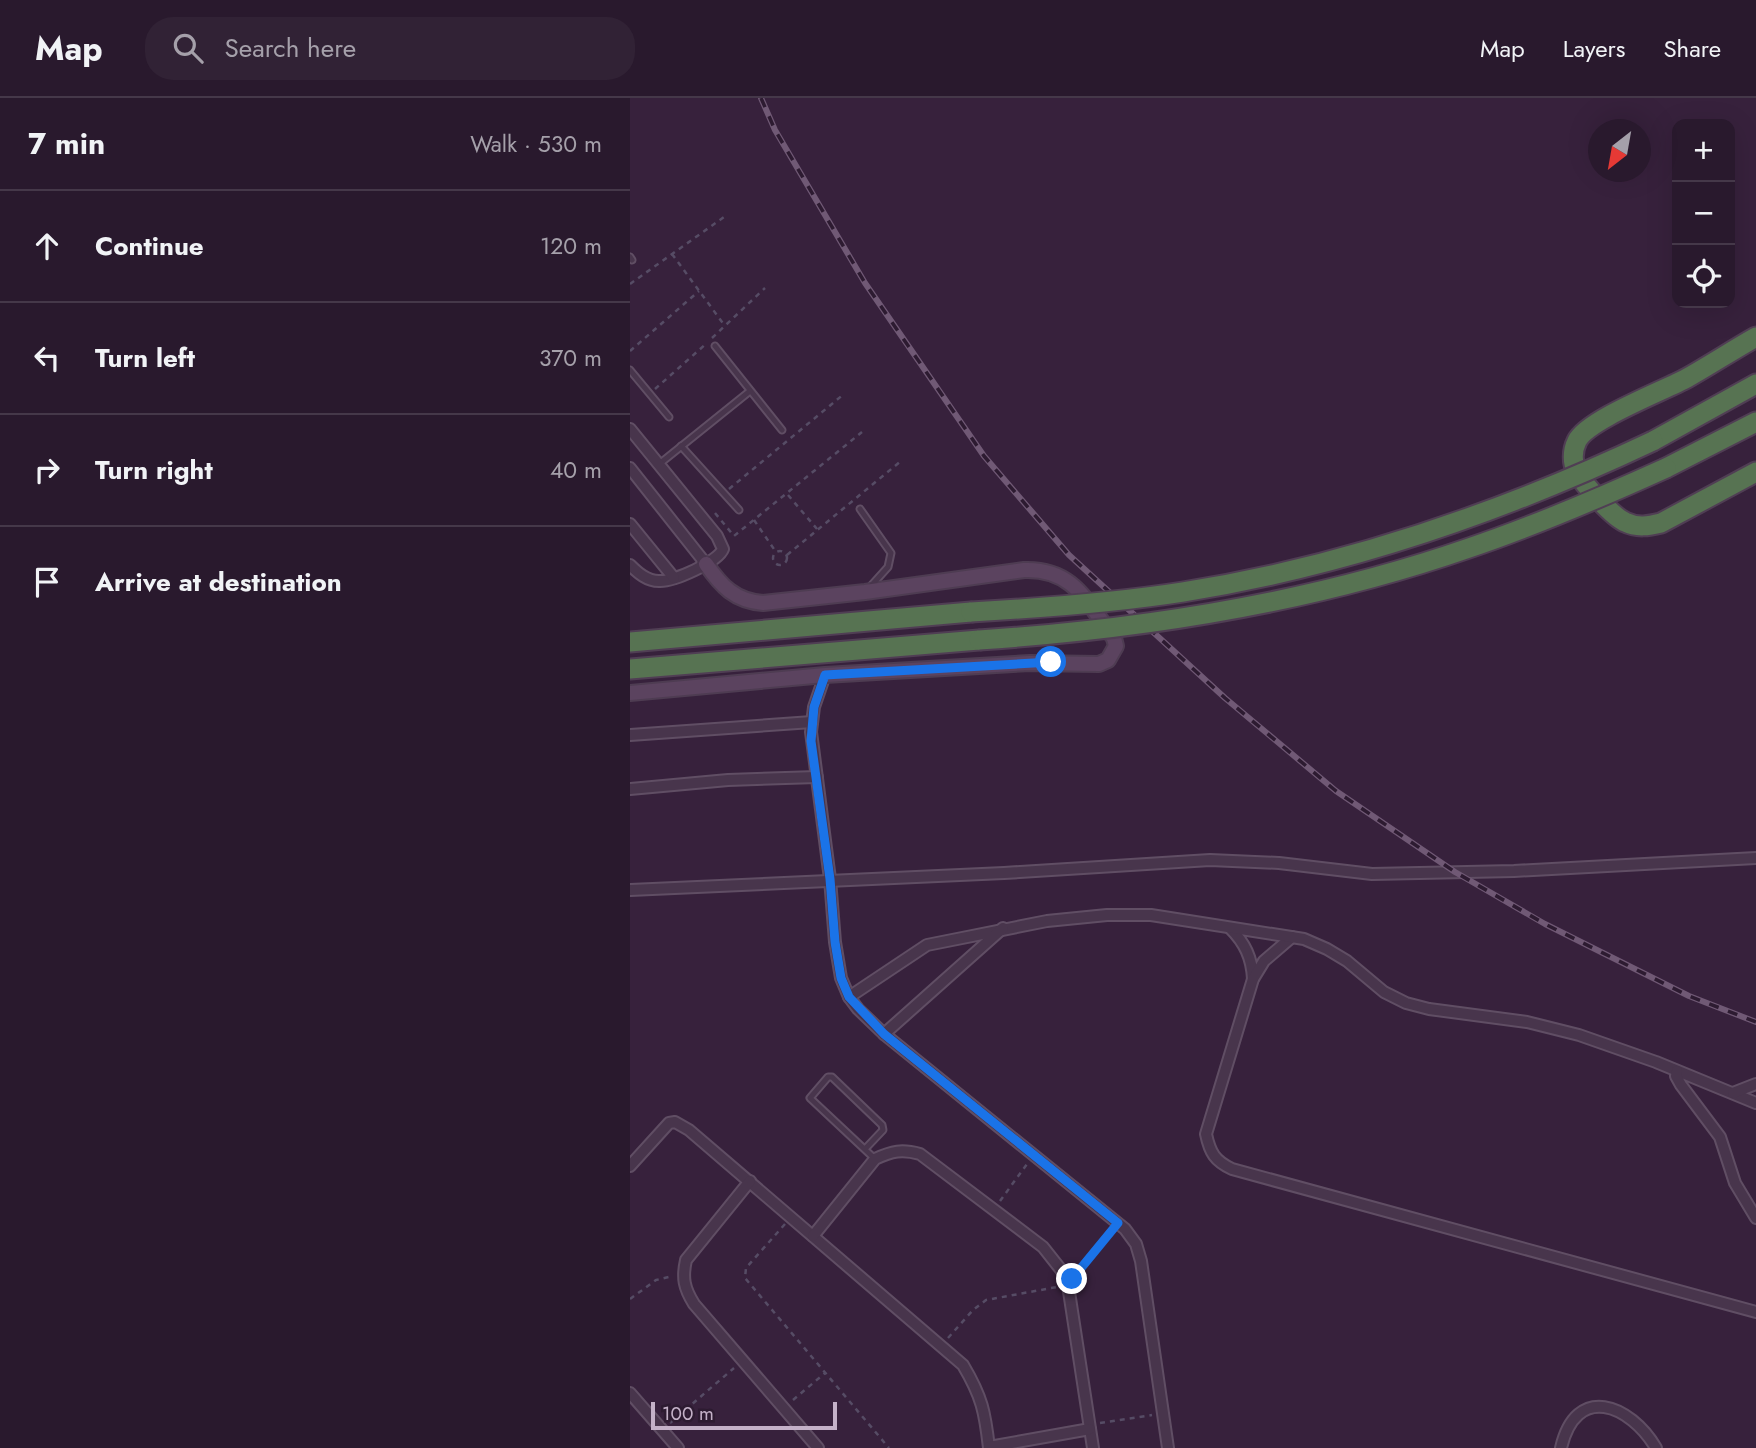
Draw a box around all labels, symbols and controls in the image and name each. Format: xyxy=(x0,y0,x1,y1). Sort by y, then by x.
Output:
search box xyxy=(145,17,635,80)
text: Map xyxy=(35,25,103,72)
icon: search xyxy=(169,29,207,67)
text: Search here xyxy=(225,29,356,67)
text: Map xyxy=(1480,31,1525,66)
text: Layers xyxy=(1563,31,1625,66)
text: Share xyxy=(1663,31,1721,66)
north arrow xyxy=(1588,119,1651,182)
map controls xyxy=(1672,119,1735,308)
button: + xyxy=(1672,119,1735,182)
text: 7 min xyxy=(28,122,105,165)
text: Walk · 530 m xyxy=(470,127,602,161)
button: − xyxy=(1672,182,1735,245)
icon: ahead xyxy=(28,227,66,265)
text: Continue xyxy=(95,227,204,265)
text: 120 m xyxy=(540,229,602,263)
button: locate xyxy=(1672,245,1735,308)
icon: left xyxy=(28,339,66,377)
text: Turn left xyxy=(95,339,195,377)
text: 370 m xyxy=(539,341,602,375)
icon: right xyxy=(28,451,66,489)
text: Turn right xyxy=(95,451,213,489)
text: 40 m xyxy=(550,453,602,487)
icon: arrive xyxy=(28,563,66,601)
text: Arrive at destination xyxy=(95,563,342,601)
route start xyxy=(1035,646,1066,677)
route end xyxy=(1056,1263,1087,1294)
scale bar xyxy=(651,1399,836,1431)
text: 100 m xyxy=(662,1400,714,1427)

